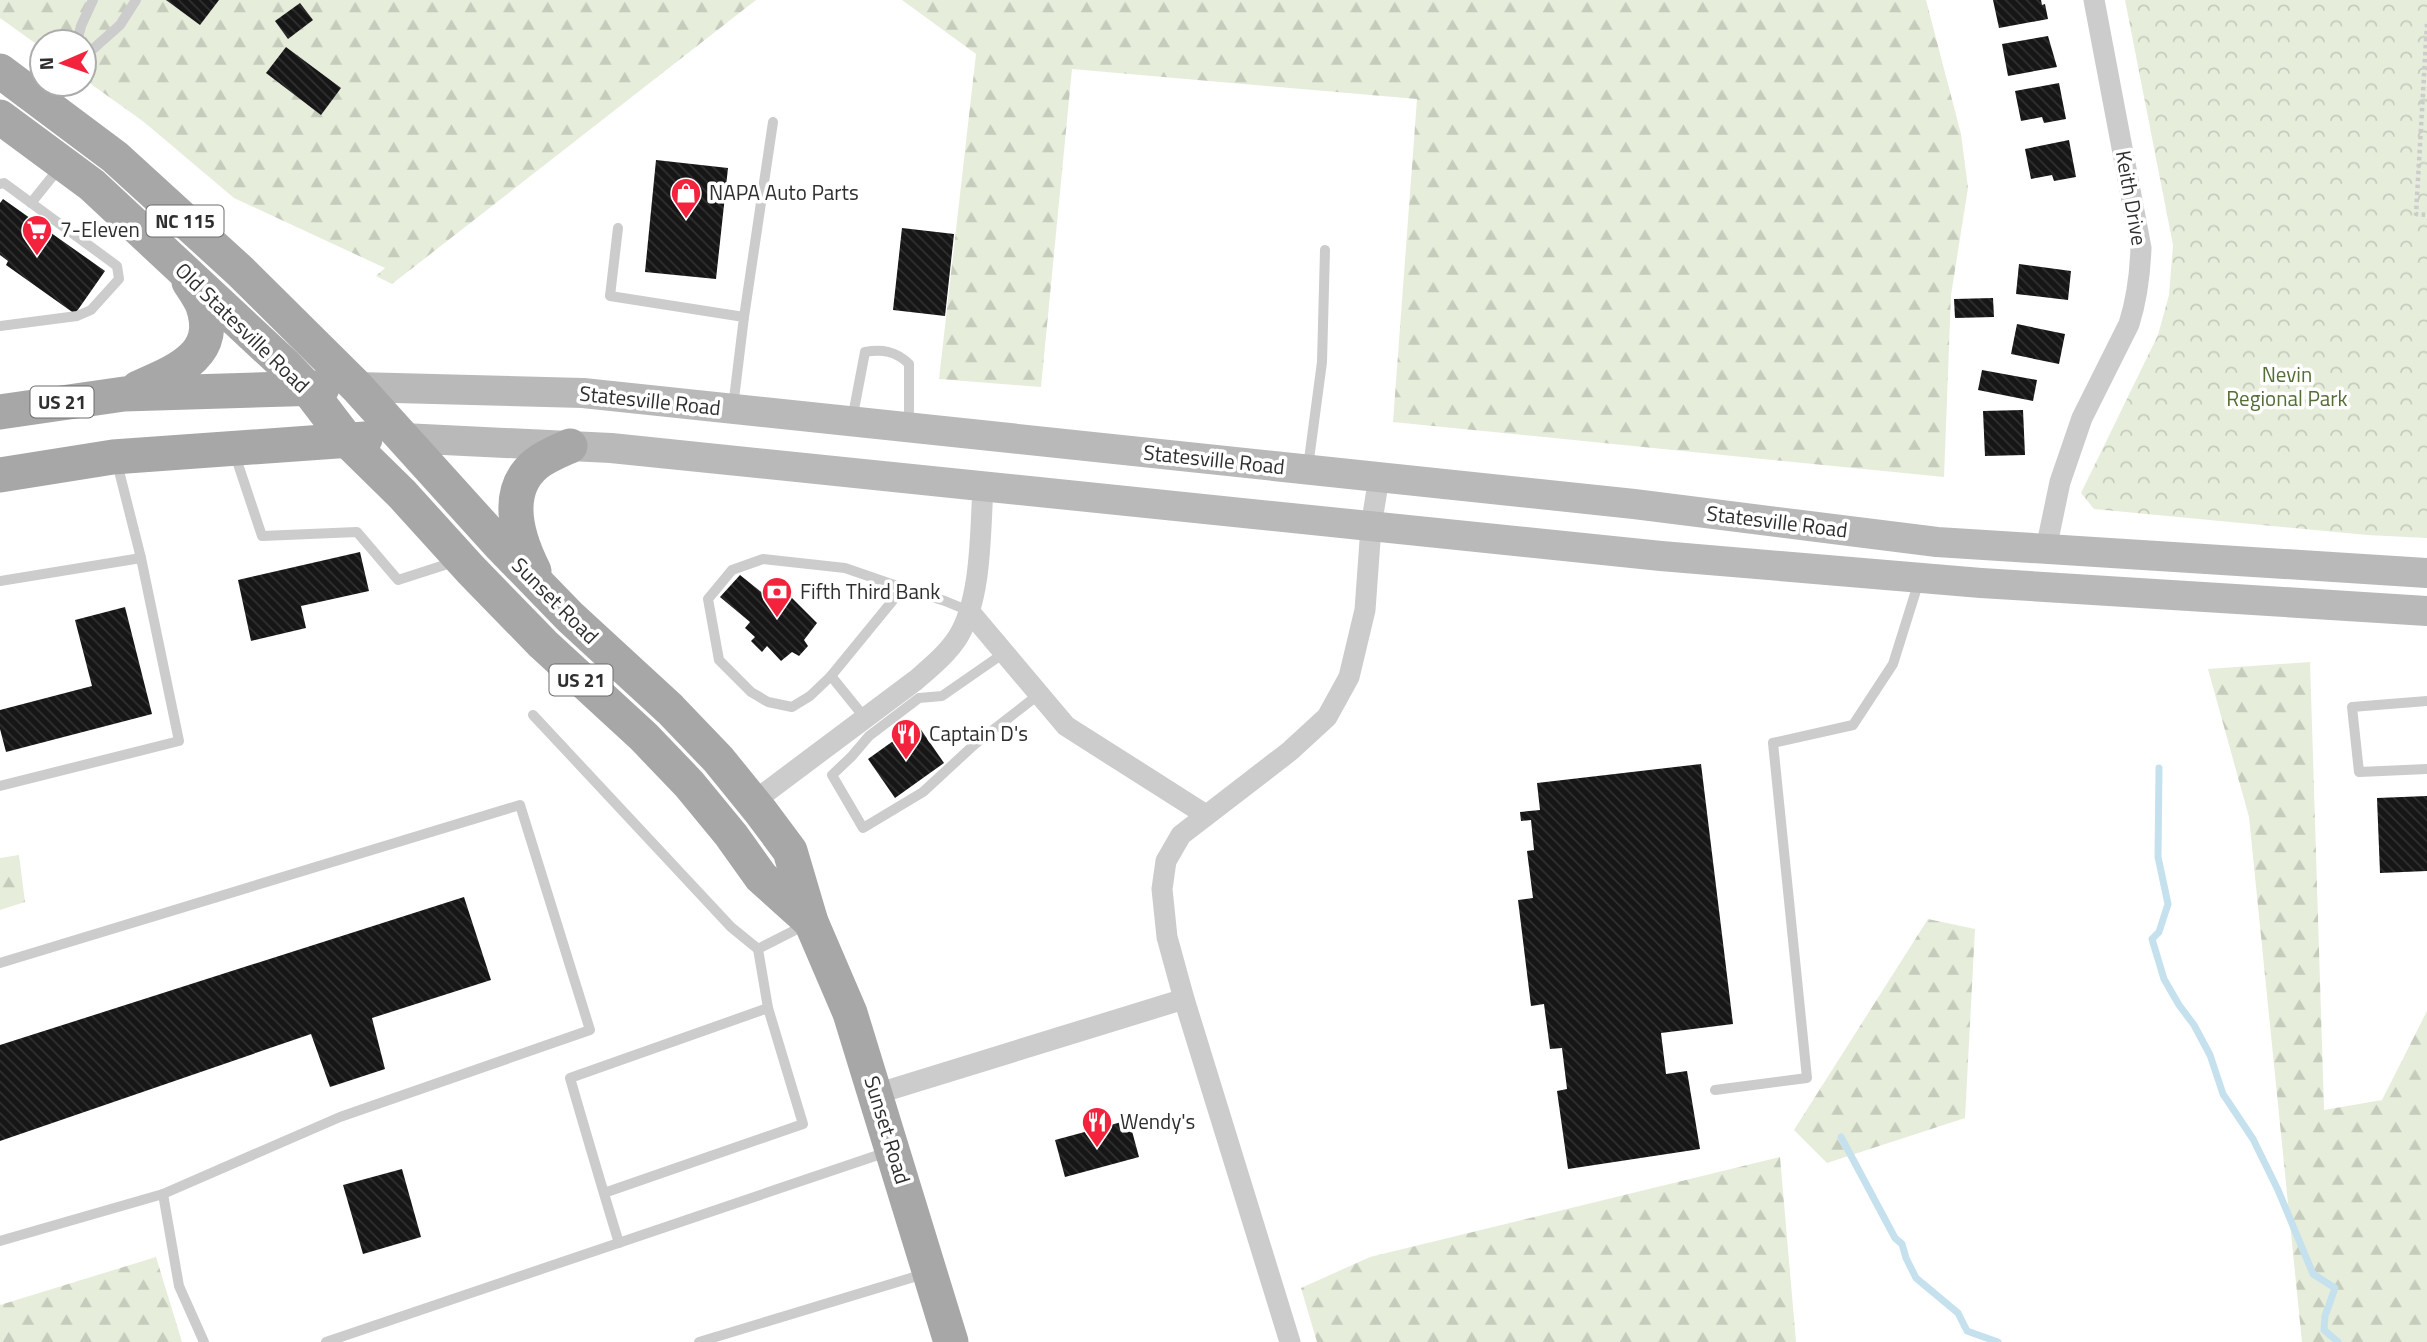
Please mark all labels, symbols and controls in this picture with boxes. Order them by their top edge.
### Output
north arrow [28,28,98,98]
text: N [31,57,60,71]
street label: Keith Drive [2108,148,2156,248]
shop icon: NAPA Auto Parts [669,176,703,220]
place label: NAPA Auto Parts [709,176,859,208]
road number: NC 115 [146,206,224,236]
supermarket icon: 7-Eleven [20,213,54,257]
place label: 7-Eleven [60,213,140,245]
street label: Old Statesville Road [168,255,317,400]
park label: Nevin Regional Park [2226,358,2348,414]
street label: Statesville Road [578,377,722,423]
road number: US 21 [31,386,94,418]
street label: Statesville Road [1142,436,1286,482]
street label: Statesville Road [1705,496,1849,546]
street label: Sunset Road [505,550,606,651]
bank icon: Fifth Third Bank [760,575,794,619]
place label: Fifth Third Bank [800,575,940,607]
road number: US 21 [550,664,612,695]
restaurant icon: Captain D's [889,717,923,761]
place label: Captain D's [929,717,1028,749]
street label: Sunset Road [856,1072,920,1188]
restaurant icon: Wendy's [1080,1105,1114,1149]
place label: Wendy's [1120,1105,1195,1137]

